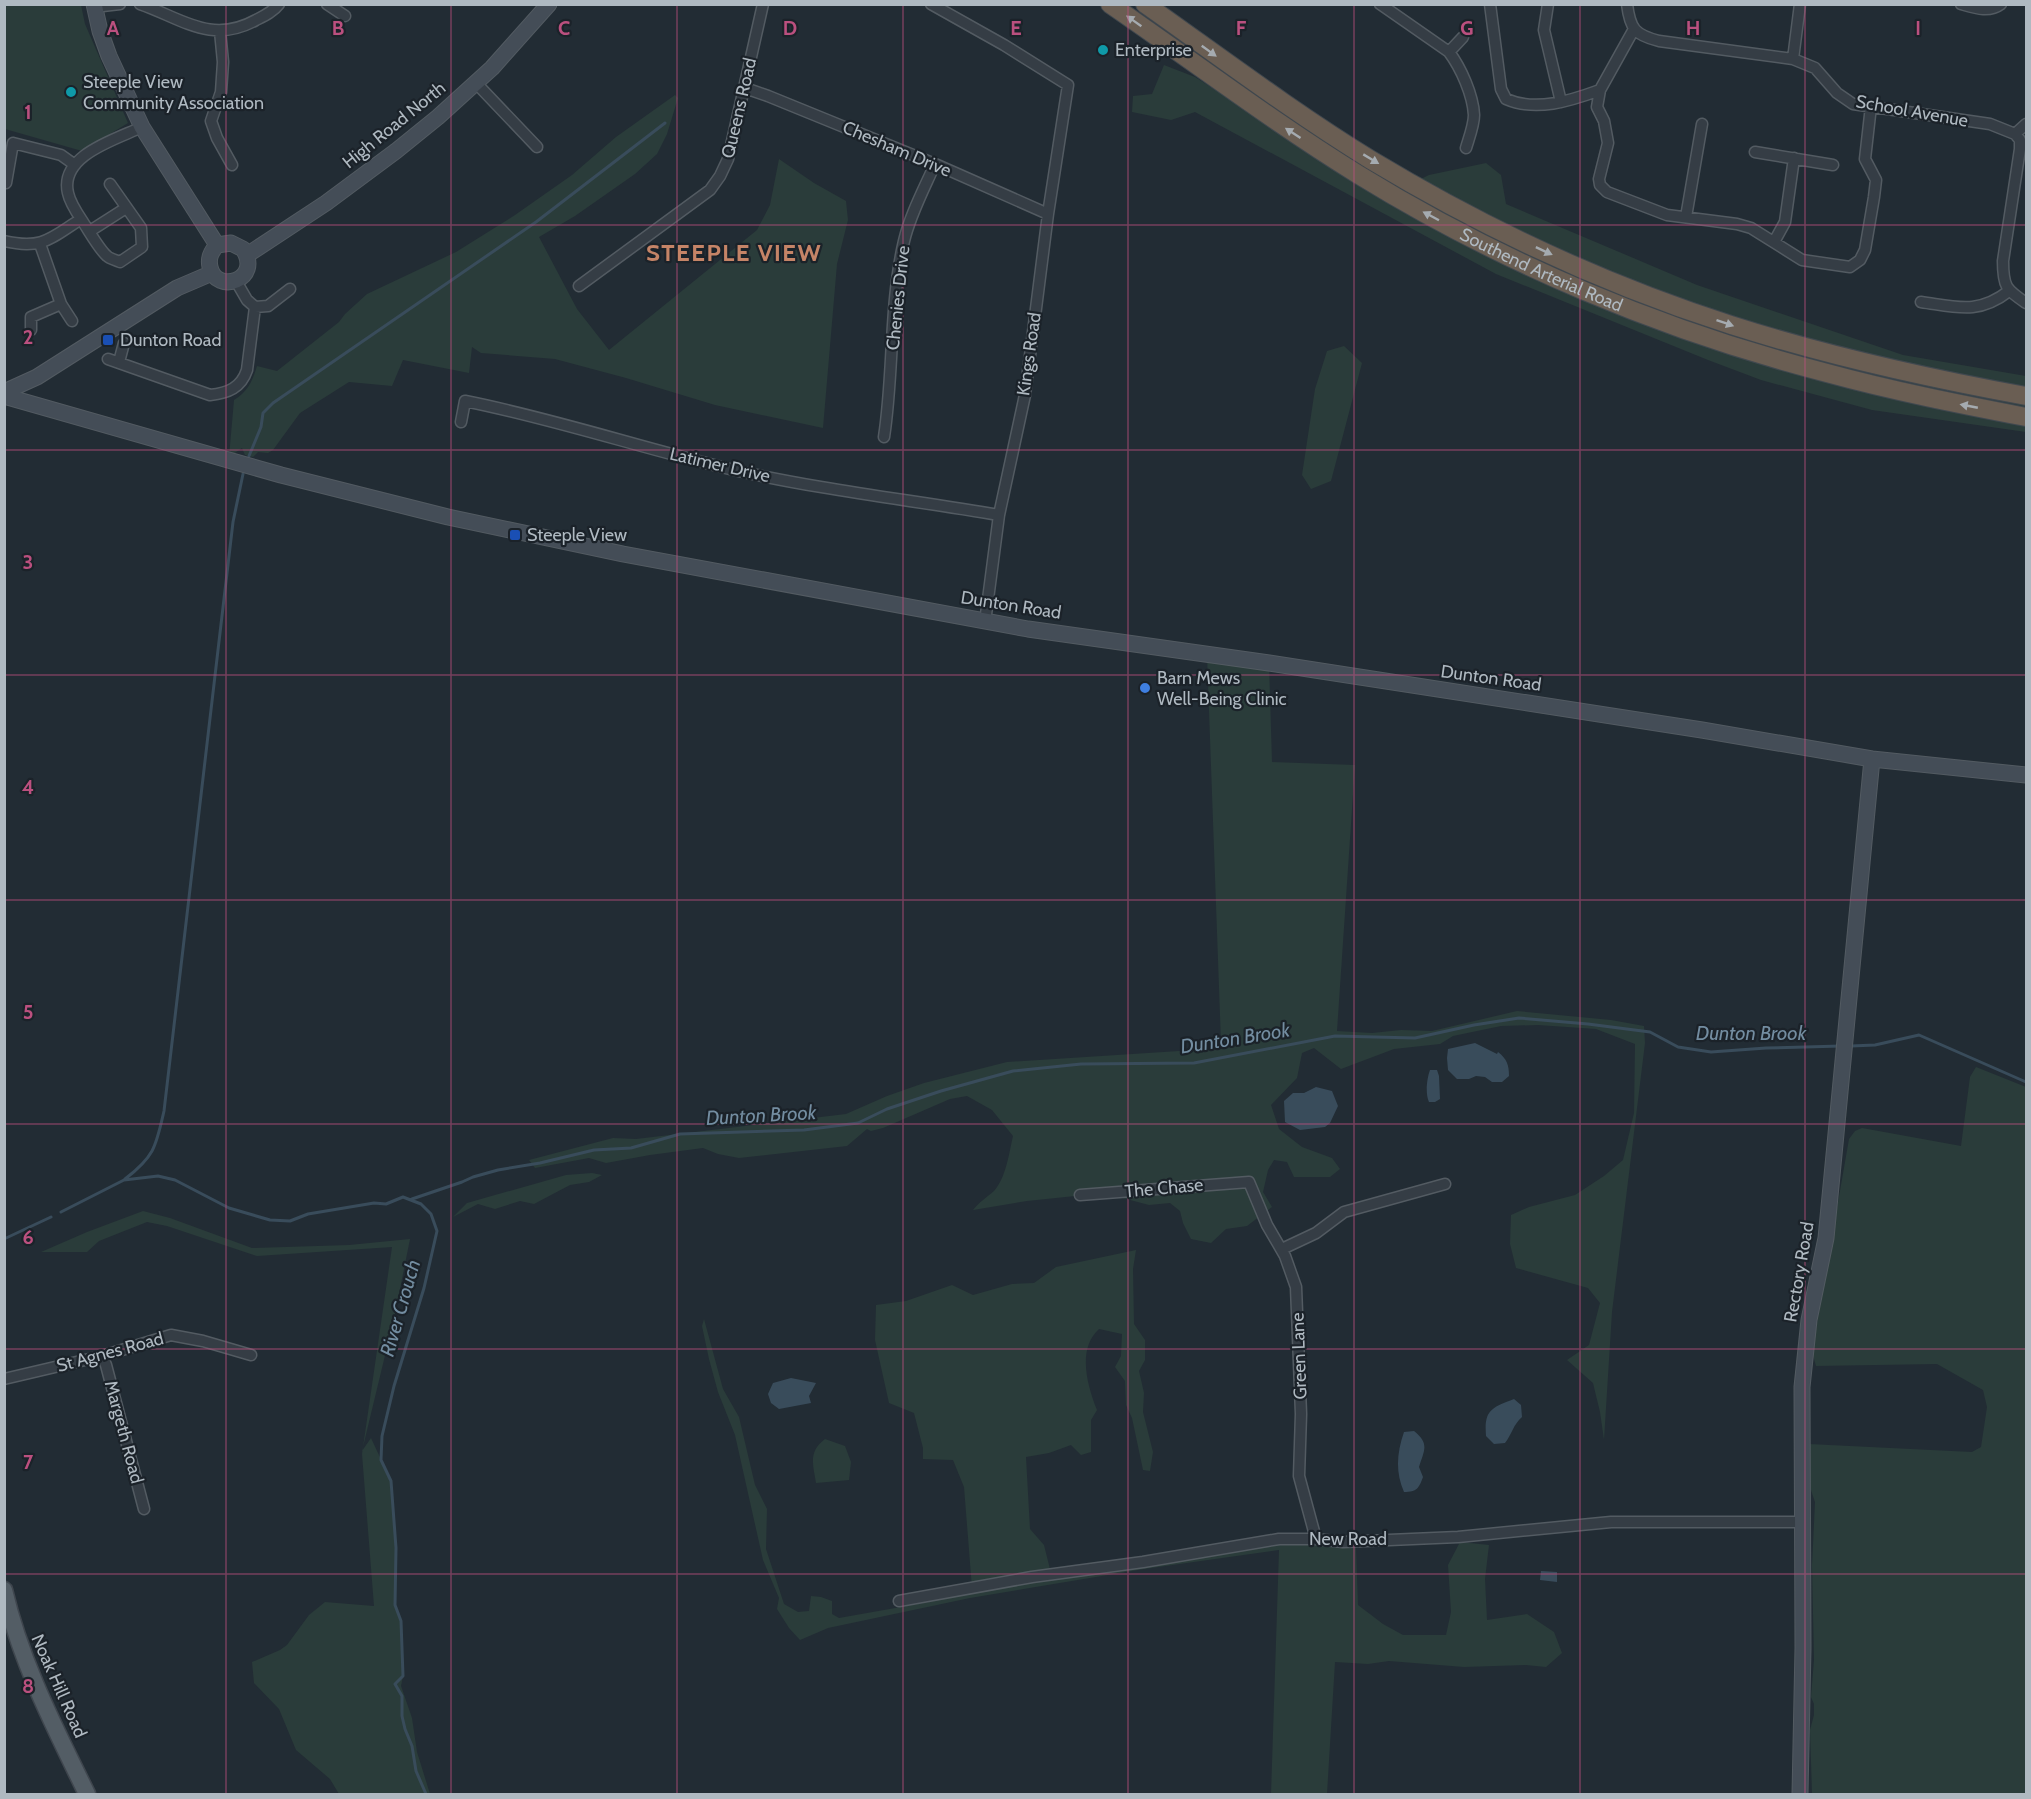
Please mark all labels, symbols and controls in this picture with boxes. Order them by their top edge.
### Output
one-way arrow [1125,15,1142,26]
text: A [107,16,120,40]
text: B [332,16,344,40]
text: C [558,16,570,40]
text: D [783,16,797,40]
text: E [1010,16,1022,40]
text: F [1236,16,1247,40]
text: G [1460,16,1474,40]
text: H [1686,16,1700,40]
text: I [1915,16,1921,40]
place label: Enterprise [1115,39,1192,61]
marker: Enterprise [1096,43,1110,57]
one-way arrow [1201,45,1217,57]
street label: Queens Road [717,56,761,160]
place label: Steeple View Community Association [83,71,264,114]
street label: High Road North [338,77,450,173]
marker: Steeple View Community Association [64,85,78,99]
street label: School Avenue [1854,90,1970,132]
text: 1 [24,100,32,124]
street label: Chesham Drive [839,116,955,182]
one-way arrow [1285,127,1301,138]
one-way arrow [1363,154,1379,165]
one-way arrow [1422,211,1439,221]
street label: Southend Arterial Road [1456,223,1626,317]
district label: STEEPLE VIEW [646,238,822,267]
street label: Chenies Drive [882,245,914,351]
one-way arrow [1535,246,1552,255]
street label: Kings Road [1012,311,1046,397]
one-way arrow [1716,318,1734,328]
text: 2 [23,325,33,349]
place label: Dunton Road [120,329,221,351]
marker: Dunton Road [101,333,115,347]
one-way arrow [1959,401,1978,410]
street label: Latimer Drive [668,443,772,487]
place label: Steeple View [527,524,627,546]
marker: Steeple View [508,528,522,542]
text: 3 [23,550,33,574]
street label: Dunton Road [959,586,1063,624]
street label: Dunton Road [1439,660,1543,696]
place label: Barn Mews Well-Being Clinic [1157,667,1287,710]
marker: Barn Mews Well-Being Clinic [1138,681,1152,695]
text: 4 [22,775,34,799]
text: 5 [23,1000,33,1024]
water label: Dunton Brook [1179,1017,1293,1058]
water label: Dunton Brook [1696,1021,1808,1045]
water label: Dunton Brook [705,1100,818,1130]
street label: The Chase [1124,1174,1204,1202]
street label: Rectory Road [1779,1220,1819,1324]
text: 6 [22,1225,34,1249]
water label: River Crouch [375,1257,425,1359]
street label: Green Lane [1286,1312,1312,1400]
street label: St Agnes Road [54,1327,166,1377]
street label: Margeth Road [100,1378,148,1486]
text: 7 [23,1450,34,1474]
street label: New Road [1309,1528,1387,1550]
street label: Noak Hill Road [26,1631,92,1741]
text: 8 [22,1674,34,1698]

